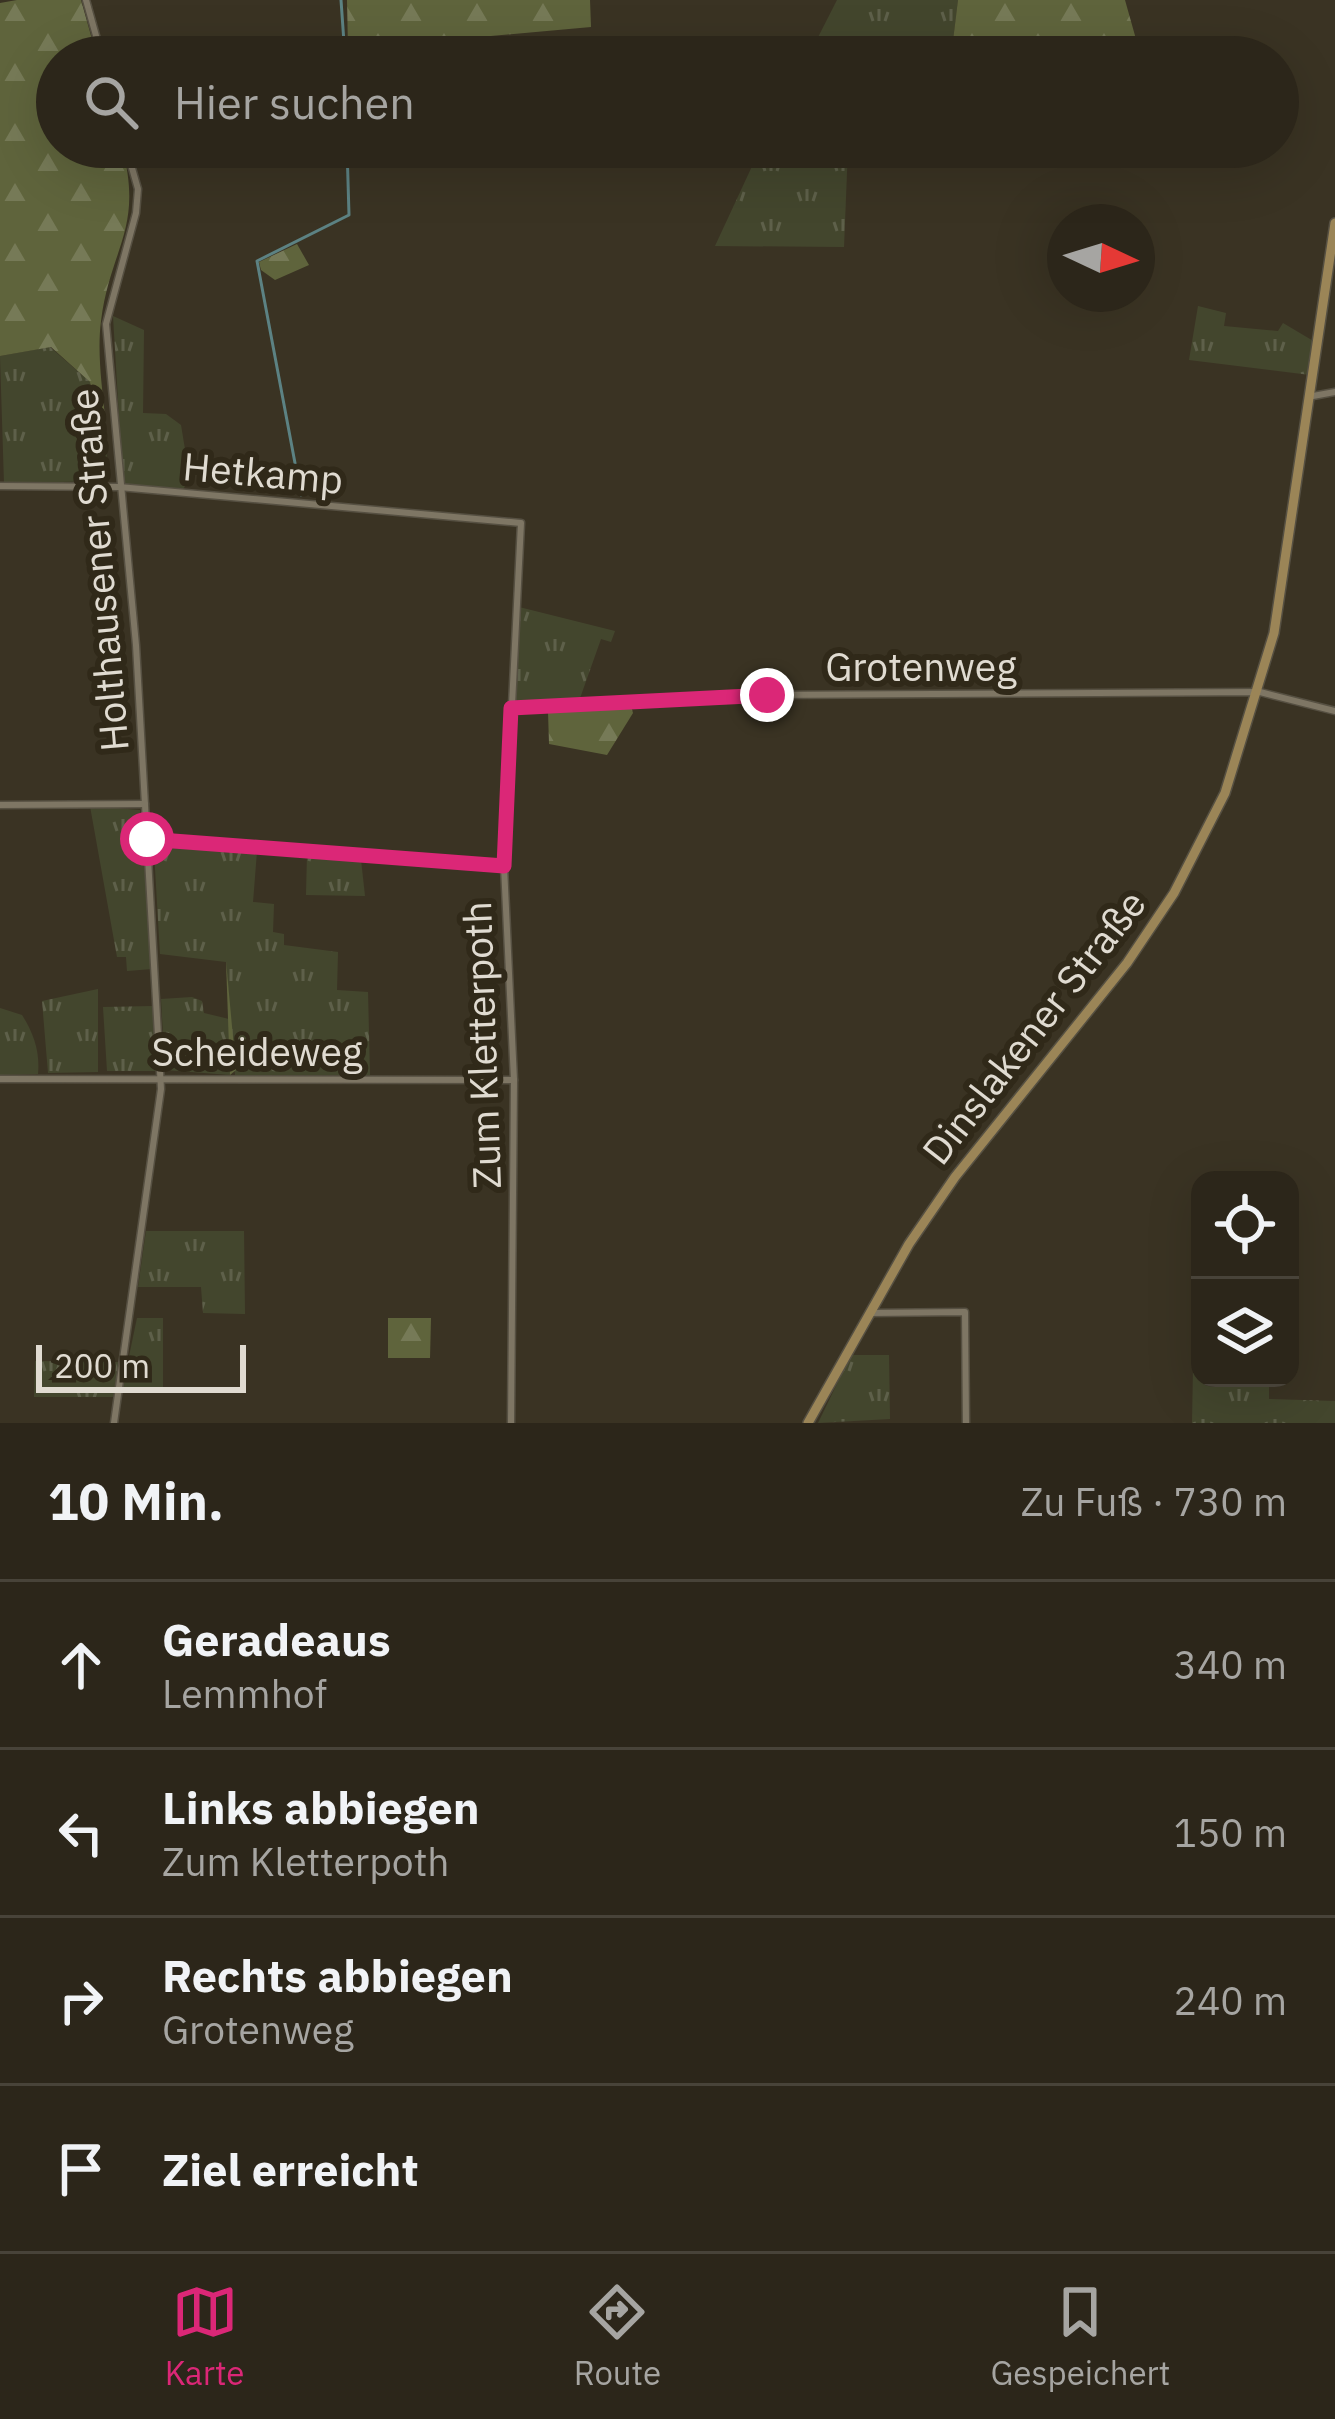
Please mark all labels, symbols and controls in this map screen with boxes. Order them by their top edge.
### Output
search box [36,36,1299,168]
icon: search [78,69,144,135]
text: Hier suchen [174,73,415,131]
north arrow [1047,204,1155,312]
street label: Holthausener Straße [57,387,140,753]
street label: Hetkamp [181,440,345,505]
street label: Grotenweg [825,641,1017,692]
route end [740,668,794,722]
route start [120,812,174,866]
street label: Dinslakener Straße [911,879,1157,1174]
street label: Zum Kletterpoth [451,900,512,1190]
street label: Scheideweg [151,1026,363,1077]
map controls [1191,1171,1299,1387]
button: locate [1191,1171,1299,1279]
button: layers [1191,1279,1299,1387]
scale bar [36,1339,246,1392]
text: 200 m [54,1344,150,1387]
text: 10 Min. [48,1468,224,1534]
text: Zu Fuß · 730 m [1021,1476,1287,1527]
text: Geradeaus [162,1610,391,1668]
icon: ahead [48,1632,114,1698]
text: 340 m [1174,1639,1287,1690]
text: Lemmhof [162,1668,327,1719]
text: Links abbiegen [162,1778,480,1836]
icon: left [48,1800,114,1866]
text: 150 m [1174,1807,1287,1858]
text: Zum Kletterpoth [162,1836,449,1887]
text: Rechts abbiegen [162,1946,513,2004]
icon: right [48,1968,114,2034]
text: 240 m [1174,1975,1287,2026]
text: Grotenweg [162,2004,354,2055]
icon: arrive [48,2136,114,2202]
text: Ziel erreicht [162,2140,419,2198]
tab: Karte [165,2279,245,2394]
tab: Route [574,2279,661,2394]
tab: Gespeichert [990,2279,1170,2394]

